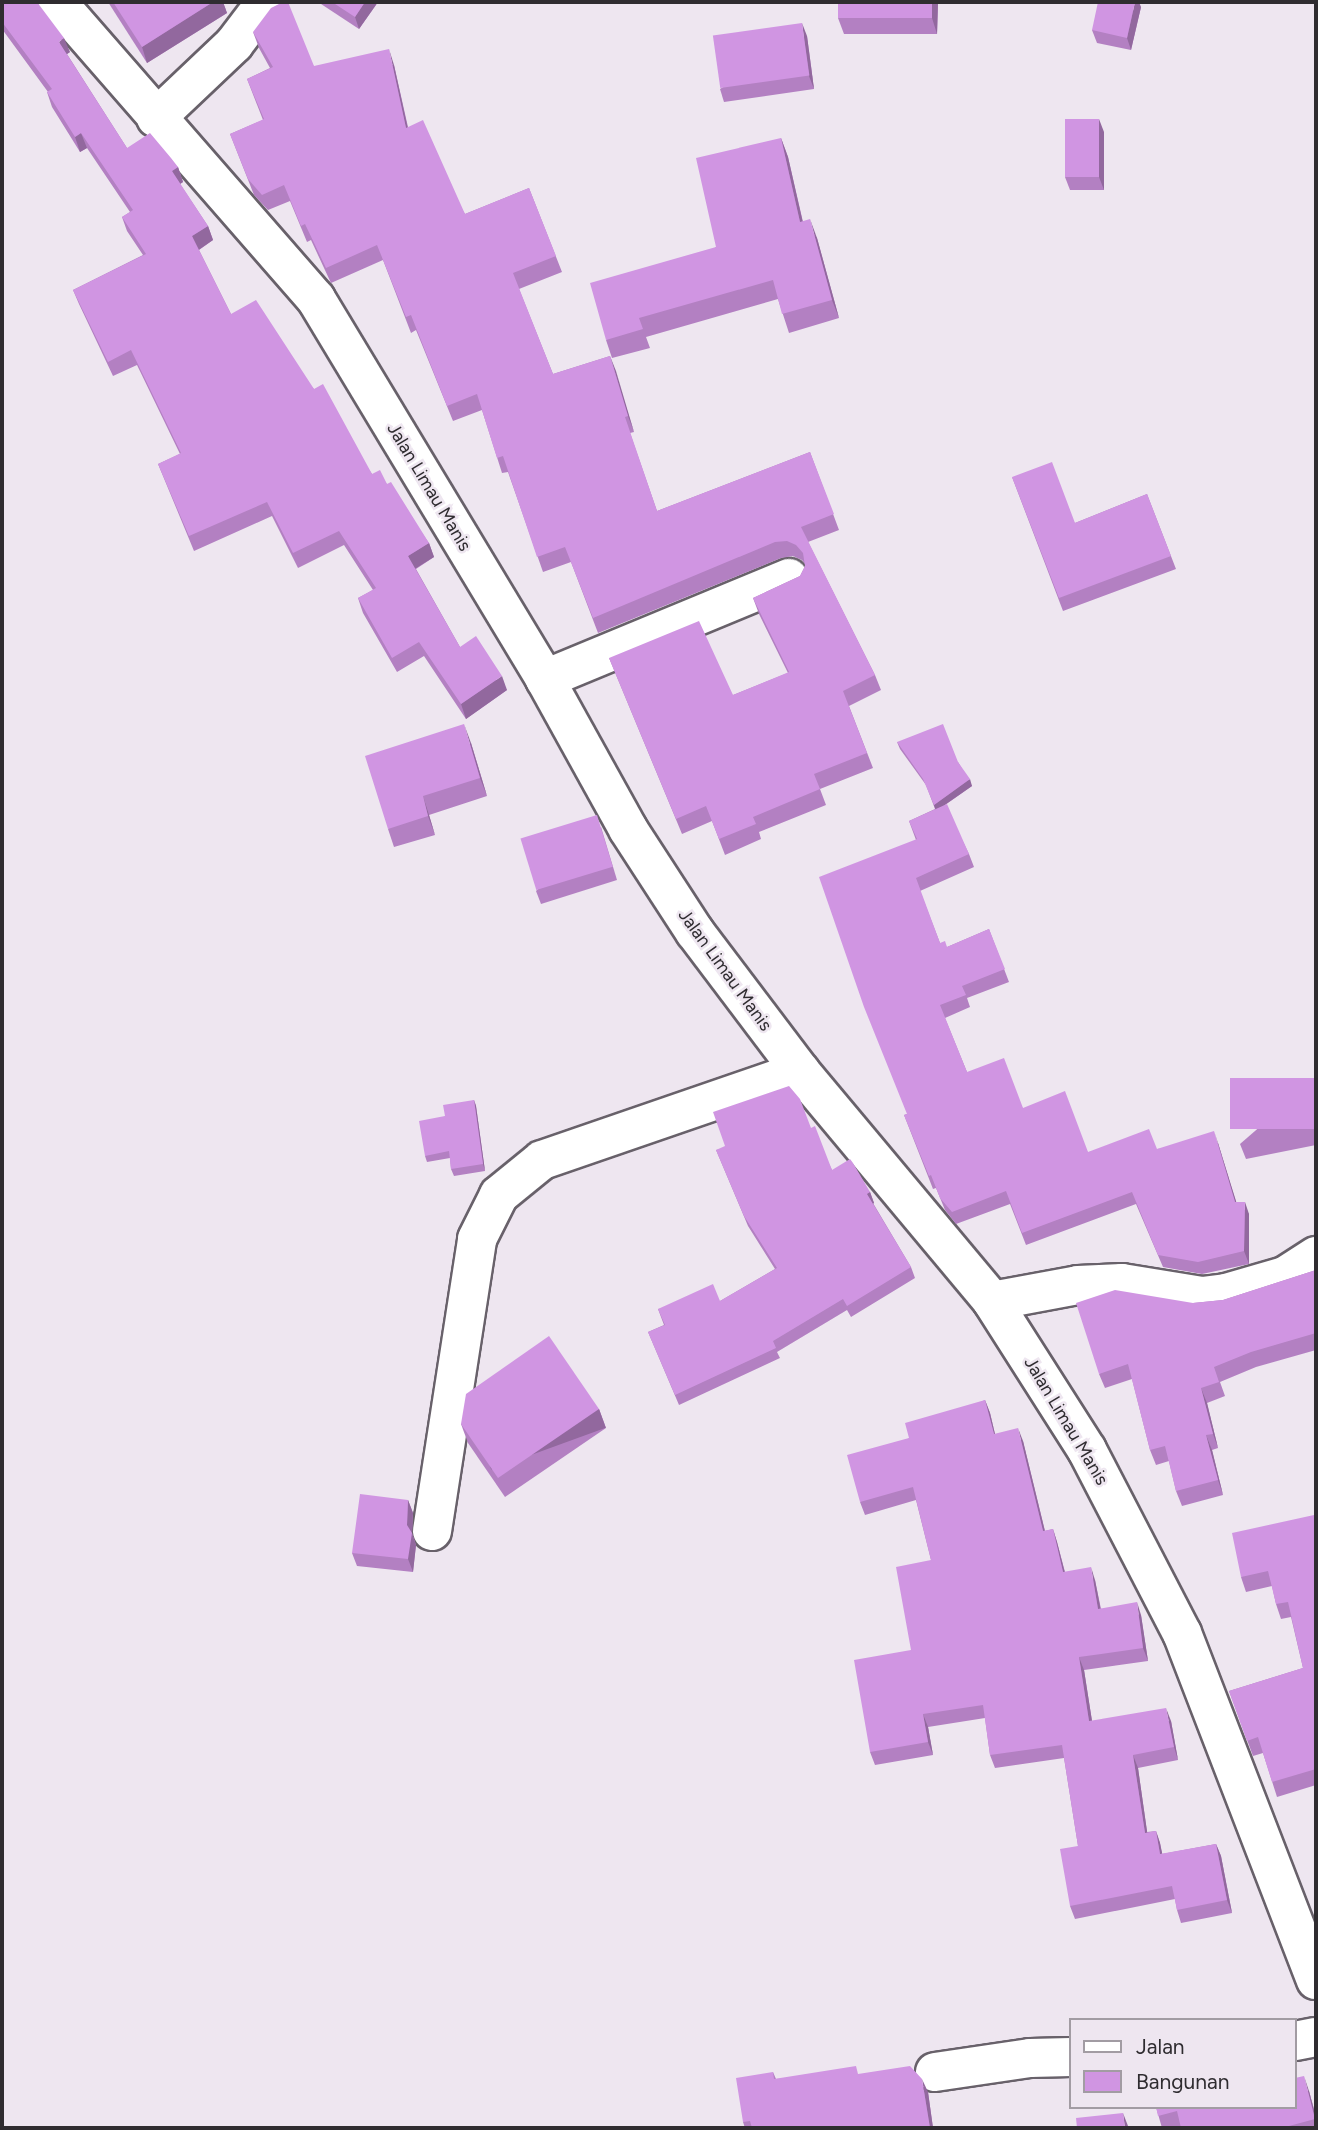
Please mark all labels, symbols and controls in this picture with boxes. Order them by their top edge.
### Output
street label: Jalan Limau Manis [382,419,476,555]
street label: Jalan Limau Manis [673,905,777,1035]
street label: Jalan Limau Manis [1019,1353,1113,1489]
legend [1070,2018,1297,2109]
text: Jalan [1136,2034,1185,2059]
text: Bangunan [1136,2069,1229,2094]

